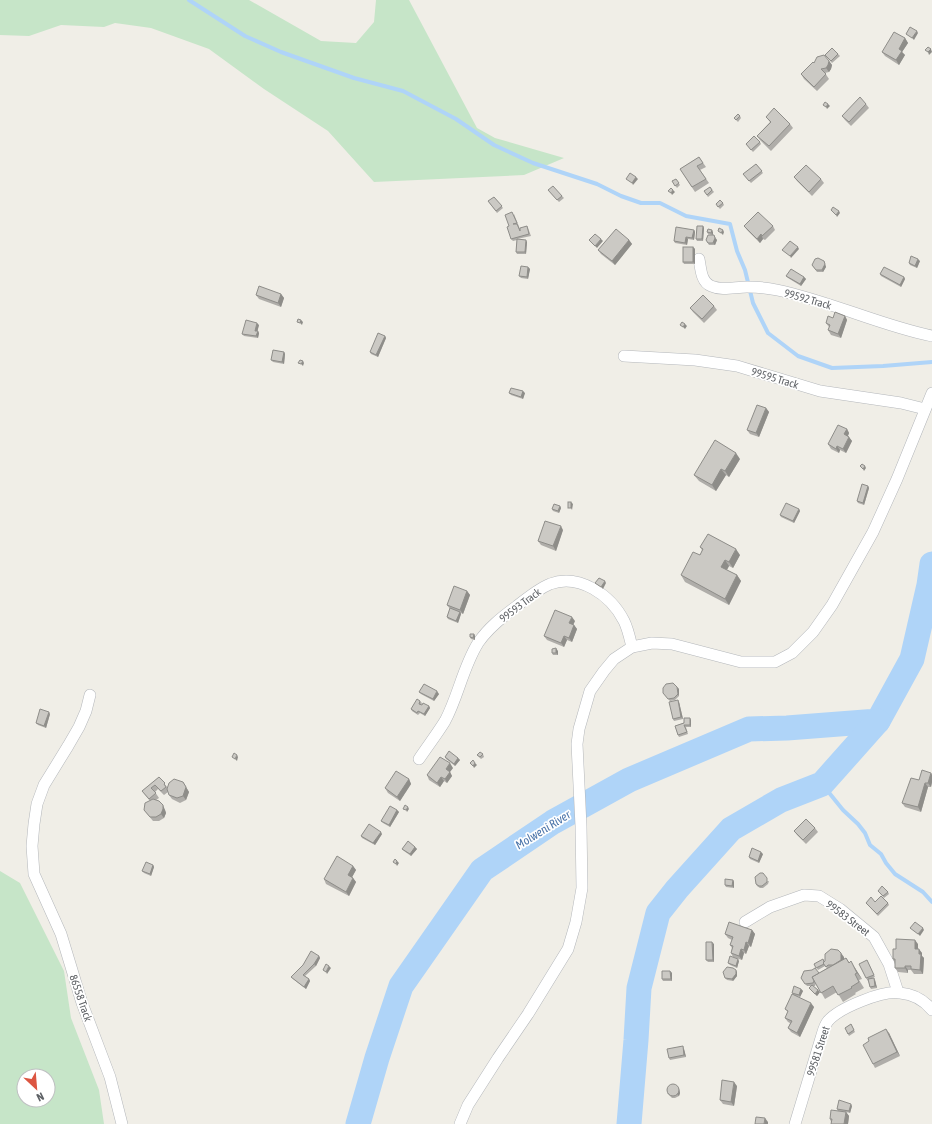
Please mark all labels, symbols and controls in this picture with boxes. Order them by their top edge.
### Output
street label: 99592 Track [783,287,833,312]
street label: 99595 Track [750,365,800,391]
street label: 99593 Track [497,585,543,624]
water label: Molweni River [513,807,573,852]
street label: 99583 Street [824,898,872,938]
street label: 86558 Track [67,973,95,1023]
street label: 99581 Street [804,1025,832,1077]
north arrow [16,1068,56,1108]
text: N [35,1090,46,1104]

